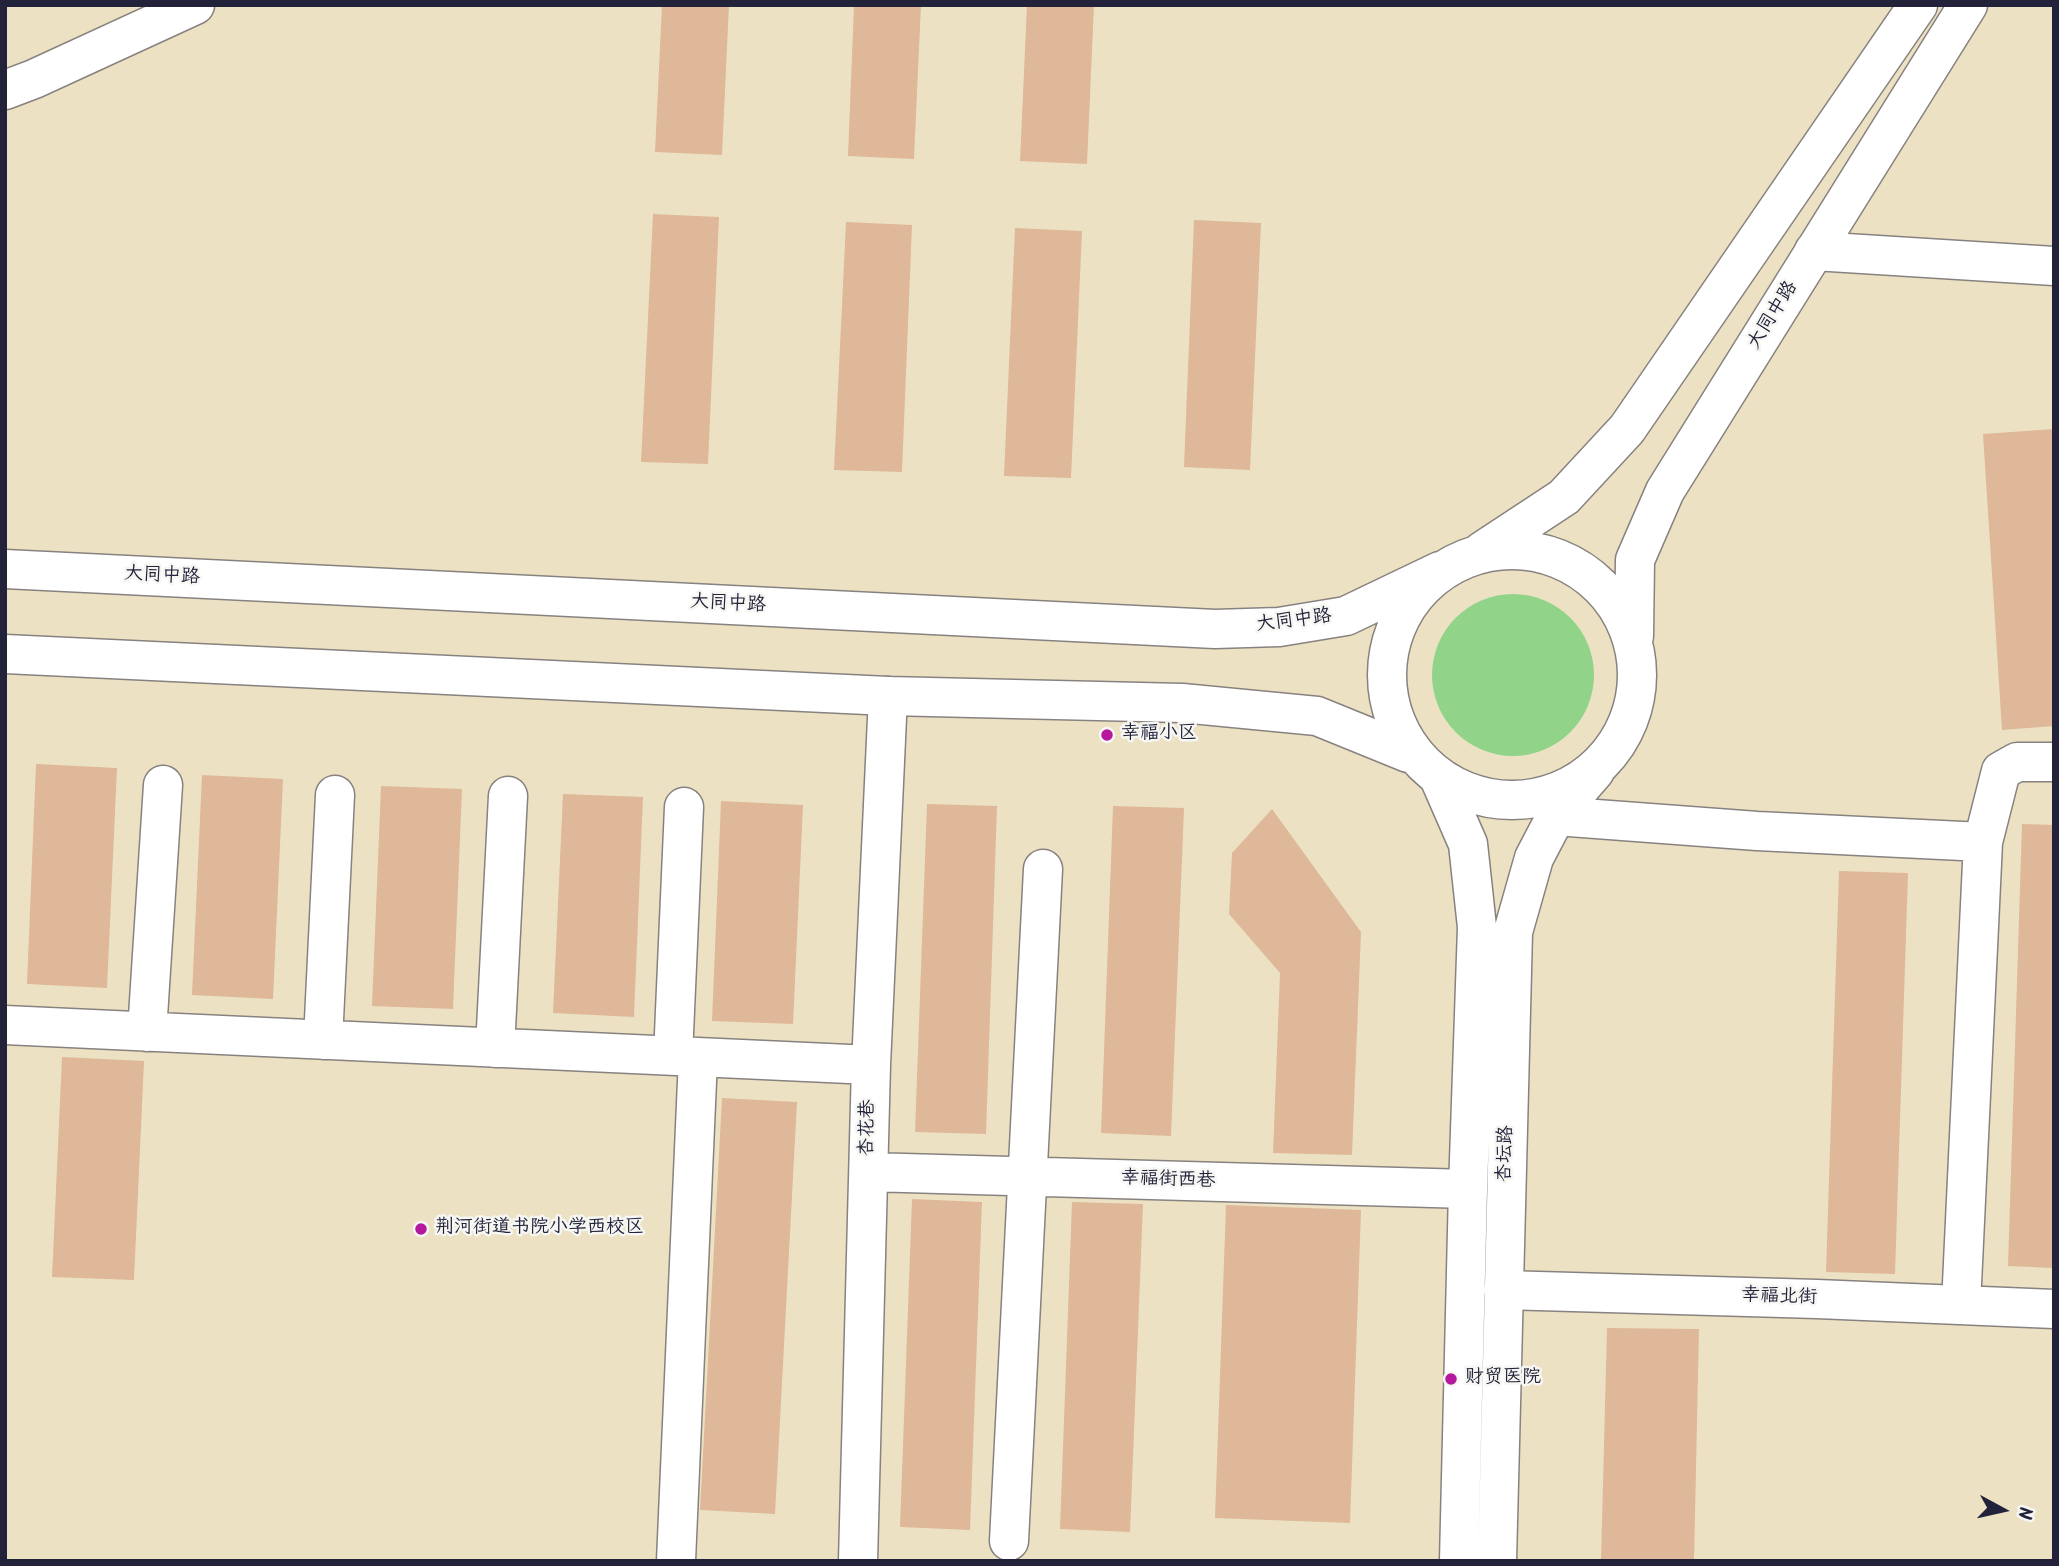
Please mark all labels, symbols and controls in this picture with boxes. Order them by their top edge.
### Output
street label: 大同中路 [1744,278,1804,354]
street label: 大同中路 [123,564,201,590]
street label: 大同中路 [689,592,767,618]
street label: 大同中路 [1255,606,1333,638]
place label: 幸福小区 [1121,724,1197,746]
marker: 幸福小区 [1099,727,1115,743]
street label: 杏花巷 [857,1099,881,1157]
street label: 杏坛路 [1495,1125,1519,1183]
street label: 幸福街西巷 [1120,1168,1216,1194]
place label: 荆河街道书院小学西校区 [435,1218,644,1240]
marker: 荆河街道书院小学西校区 [413,1221,429,1237]
street label: 幸福北街 [1741,1285,1817,1311]
place label: 财贸医院 [1465,1368,1541,1390]
marker: 财贸医院 [1443,1371,1459,1387]
north arrow [1968,1475,2038,1545]
text: N [2008,1505,2039,1521]

